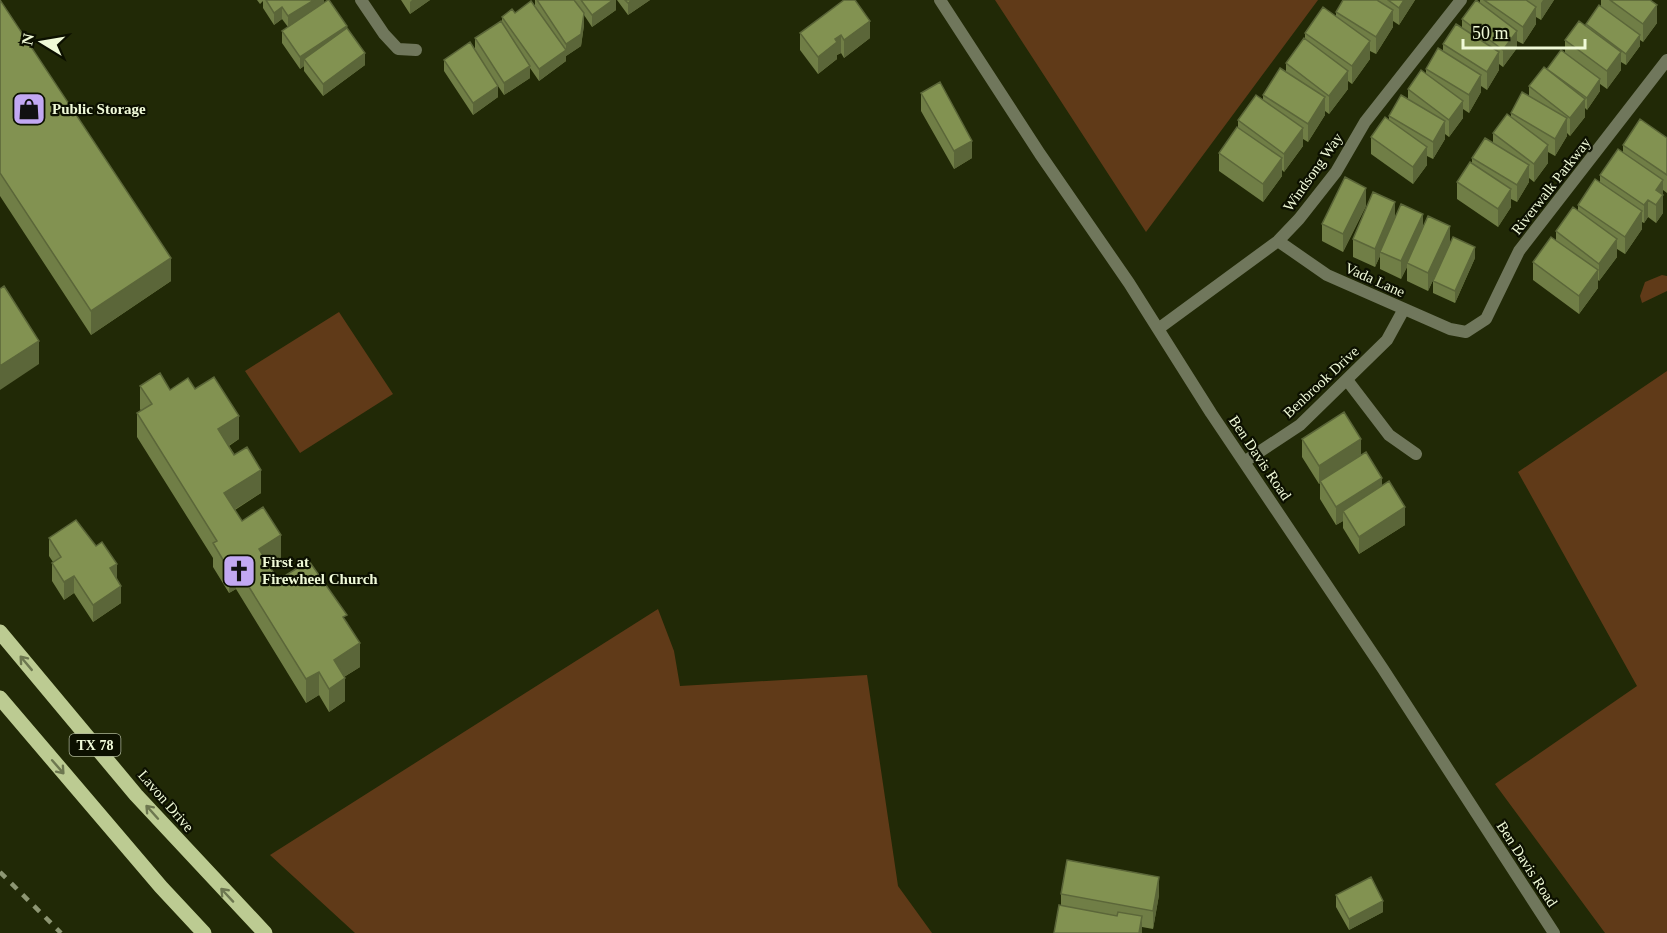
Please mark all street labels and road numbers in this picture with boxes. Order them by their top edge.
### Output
street label: Windsong Way [1280,129,1346,214]
street label: Riverwalk Parkway [1508,134,1594,238]
street label: Vada Lane [1343,260,1408,300]
street label: Benbrook Drive [1280,343,1362,421]
street label: Ben Davis Road [1226,413,1294,504]
road number: TX 78 [70,734,121,756]
street label: Lavon Drive [135,767,197,835]
street label: Ben Davis Road [1494,818,1561,910]

